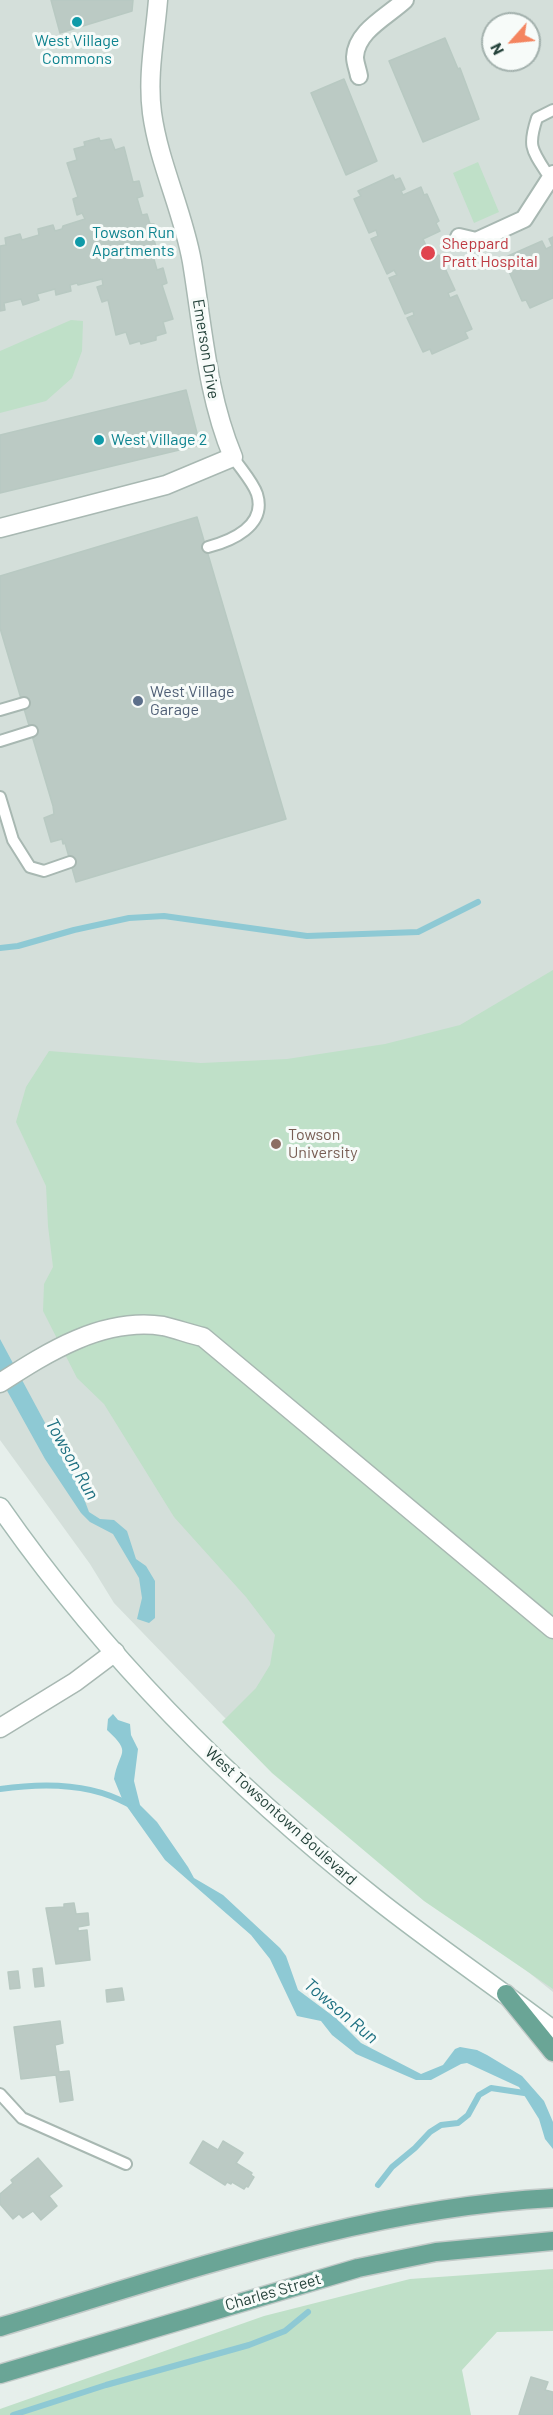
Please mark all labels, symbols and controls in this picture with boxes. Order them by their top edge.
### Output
north arrow [481,12,541,72]
marker: West Village Commons [70,15,84,29]
place label: West Village Commons [35,31,119,69]
text: N [485,40,507,59]
place label: Towson Run Apartments [92,223,175,261]
place label: Sheppard Pratt Hospital [442,234,538,272]
marker: Towson Run Apartments [73,235,87,249]
marker: Sheppard Pratt Hospital [419,244,437,262]
street label: Emerson Drive [189,298,223,400]
place label: West Village 2 [111,430,207,450]
marker: West Village 2 [92,433,106,447]
place label: West Village Garage [150,682,234,720]
marker: West Village Garage [131,694,145,708]
place label: Towson University [288,1125,358,1163]
marker: Towson University [269,1137,283,1151]
water label: Towson Run [41,1414,103,1504]
street label: West Towsontown Boulevard [201,1743,361,1889]
water label: Towson Run [300,1974,382,2048]
street label: Charles Street [223,2269,323,2315]

